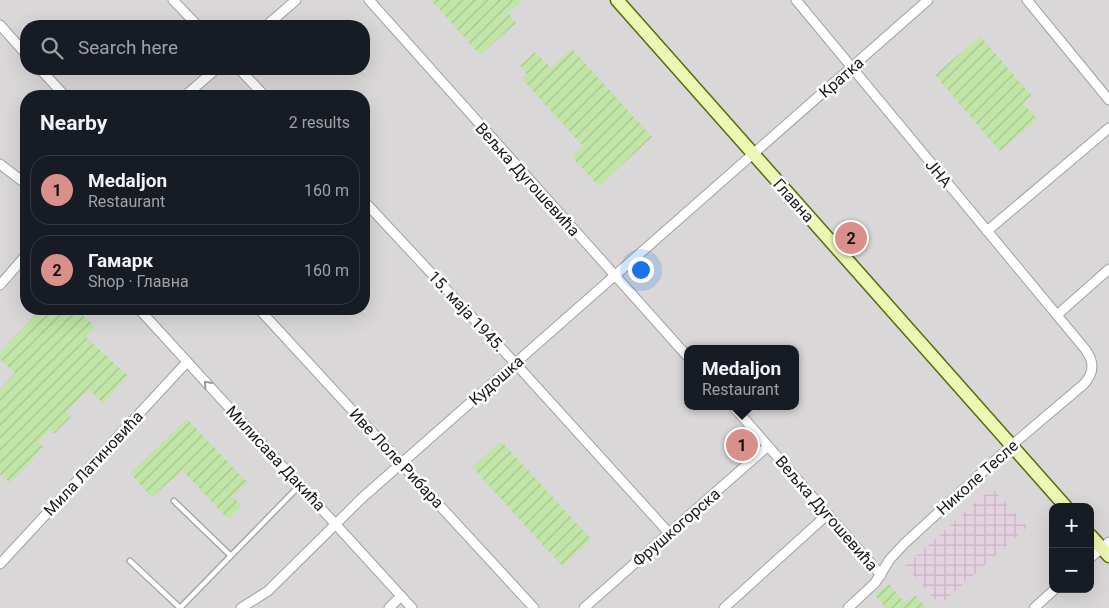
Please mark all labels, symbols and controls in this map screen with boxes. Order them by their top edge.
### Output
search box [20,20,370,75]
icon: search [38,34,66,62]
text: Search here [78,36,178,59]
street label: Кратка [815,53,867,102]
text: Nearby [40,111,107,135]
text: 2 results [289,113,350,132]
street label: Вељка Дугошевића [472,119,584,240]
street label: ЈНА [921,155,956,192]
text: Medaljon [88,169,167,192]
street label: Главна [769,175,818,226]
text: 1 [52,181,62,200]
text: 160 m [304,181,349,200]
text: Restaurant [88,192,165,211]
pin: 2 [835,219,867,257]
text: Гамарк [88,249,153,272]
your location [628,257,654,283]
text: 2 [52,261,62,280]
text: 160 m [304,261,349,280]
street label: 15. маја 1945. [424,267,509,356]
text: Shop · Главна [88,272,189,291]
popup [684,345,799,410]
street label: Кудошка [465,351,528,409]
text: Medaljon [702,357,781,380]
one-way arrow [204,380,213,389]
text: Restaurant [702,380,779,399]
street label: Милисава Дакића [222,402,329,515]
street label: Иве Лоле Рибара [345,404,448,512]
street label: Мила Латиновића [40,407,147,520]
pin: 1 [726,426,758,464]
street label: Николе Тесле [933,436,1022,519]
street label: Вељка Дугошевића [771,452,882,575]
street label: Фрушкогорска [629,484,724,571]
map controls [1049,503,1094,593]
button: + [1049,503,1094,548]
button: − [1049,548,1094,593]

